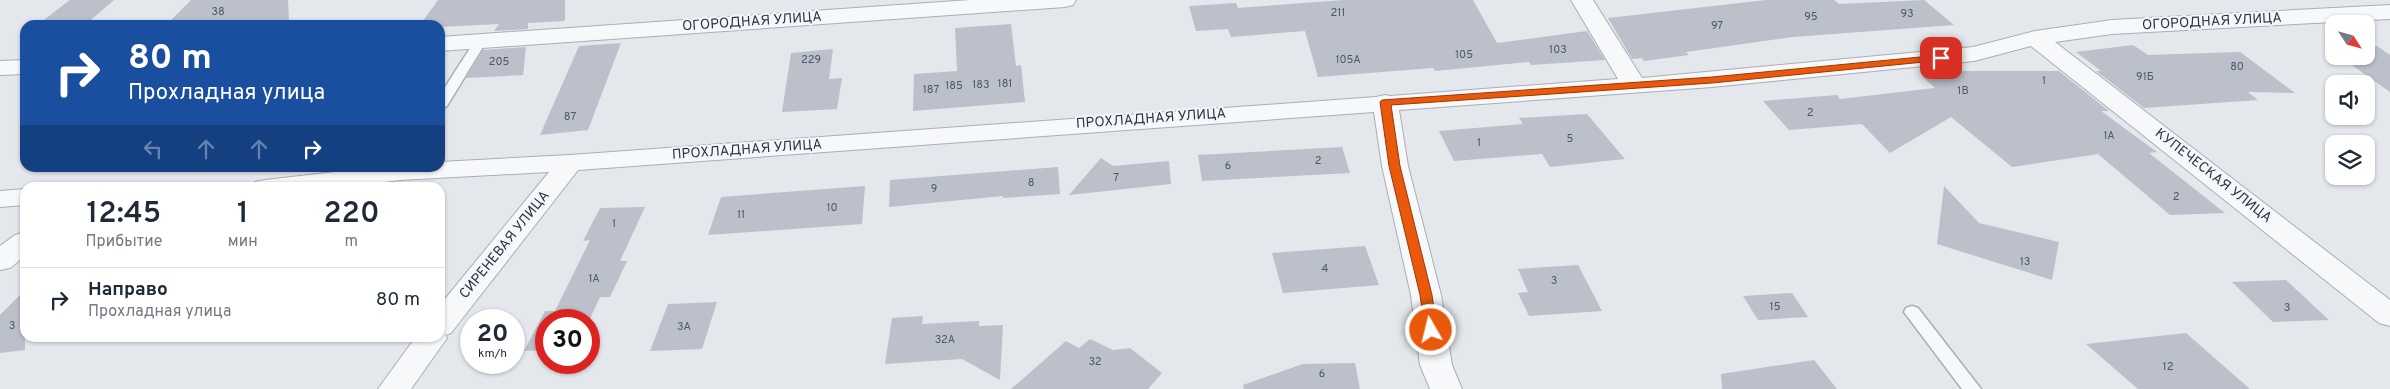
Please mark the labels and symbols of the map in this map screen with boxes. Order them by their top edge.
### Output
house number: 38 [211,5,225,19]
house number: 211 [1331,6,1345,20]
house number: 93 [1900,7,1914,21]
street label: ОГОРОДНАЯ УЛИЦА [682,9,822,35]
house number: 95 [1804,10,1818,24]
street label: ОГОРОДНАЯ УЛИЦА [2142,10,2282,34]
north arrow [2325,15,2375,65]
house number: 97 [1711,19,1723,33]
pin [1920,37,1962,79]
house number: 103 [1549,43,1567,57]
house number: 105 [1455,48,1473,62]
house number: 229 [801,53,821,67]
house number: 105А [1335,53,1361,67]
house number: 205 [489,55,509,69]
house number: 80 [2230,60,2244,74]
house number: 91Б [2136,70,2154,84]
house number: 1 [2042,74,2046,88]
house number: 181 [998,77,1012,91]
house number: 183 [972,78,990,92]
house number: 185 [945,79,963,93]
house number: 187 [923,83,939,97]
house number: 1В [1957,84,1969,98]
street label: ПРОХЛАДНАЯ УЛИЦА [1075,105,1227,133]
house number: 2 [1807,106,1813,120]
house number: 87 [564,110,576,124]
street label: КУПЕЧЕСКАЯ УЛИЦА [2151,125,2275,227]
house number: 1А [2103,129,2115,143]
house number: 5 [1567,132,1574,146]
street label: ПРОХЛАДНАЯ УЛИЦА [671,136,823,164]
house number: 1 [1477,136,1481,150]
house number: 2 [1315,154,1321,168]
house number: 6 [1225,159,1231,173]
house number: 7 [1113,171,1119,185]
house number: 8 [1028,176,1034,190]
house number: 9 [931,182,937,196]
street label: СИРЕНЕВАЯ УЛИЦА [456,188,554,302]
house number: 2 [2173,190,2179,204]
house number: 10 [826,201,838,215]
house number: 11 [737,208,745,222]
house number: 1 [612,217,616,231]
house number: 13 [2020,255,2030,269]
house number: 4 [1322,262,1329,276]
house number: 1А [588,272,600,286]
house number: 3 [1551,274,1557,288]
house number: 15 [1770,300,1781,314]
house number: 3 [2284,301,2290,315]
position arrow [1404,303,1456,355]
speed limit sign: 30 [535,309,600,374]
house number: 3 [9,319,15,333]
house number: 3А [677,320,691,334]
house number: 32А [935,333,955,347]
house number: 32 [1088,355,1102,369]
house number: 12 [2163,360,2173,374]
house number: 6 [1319,367,1325,381]

